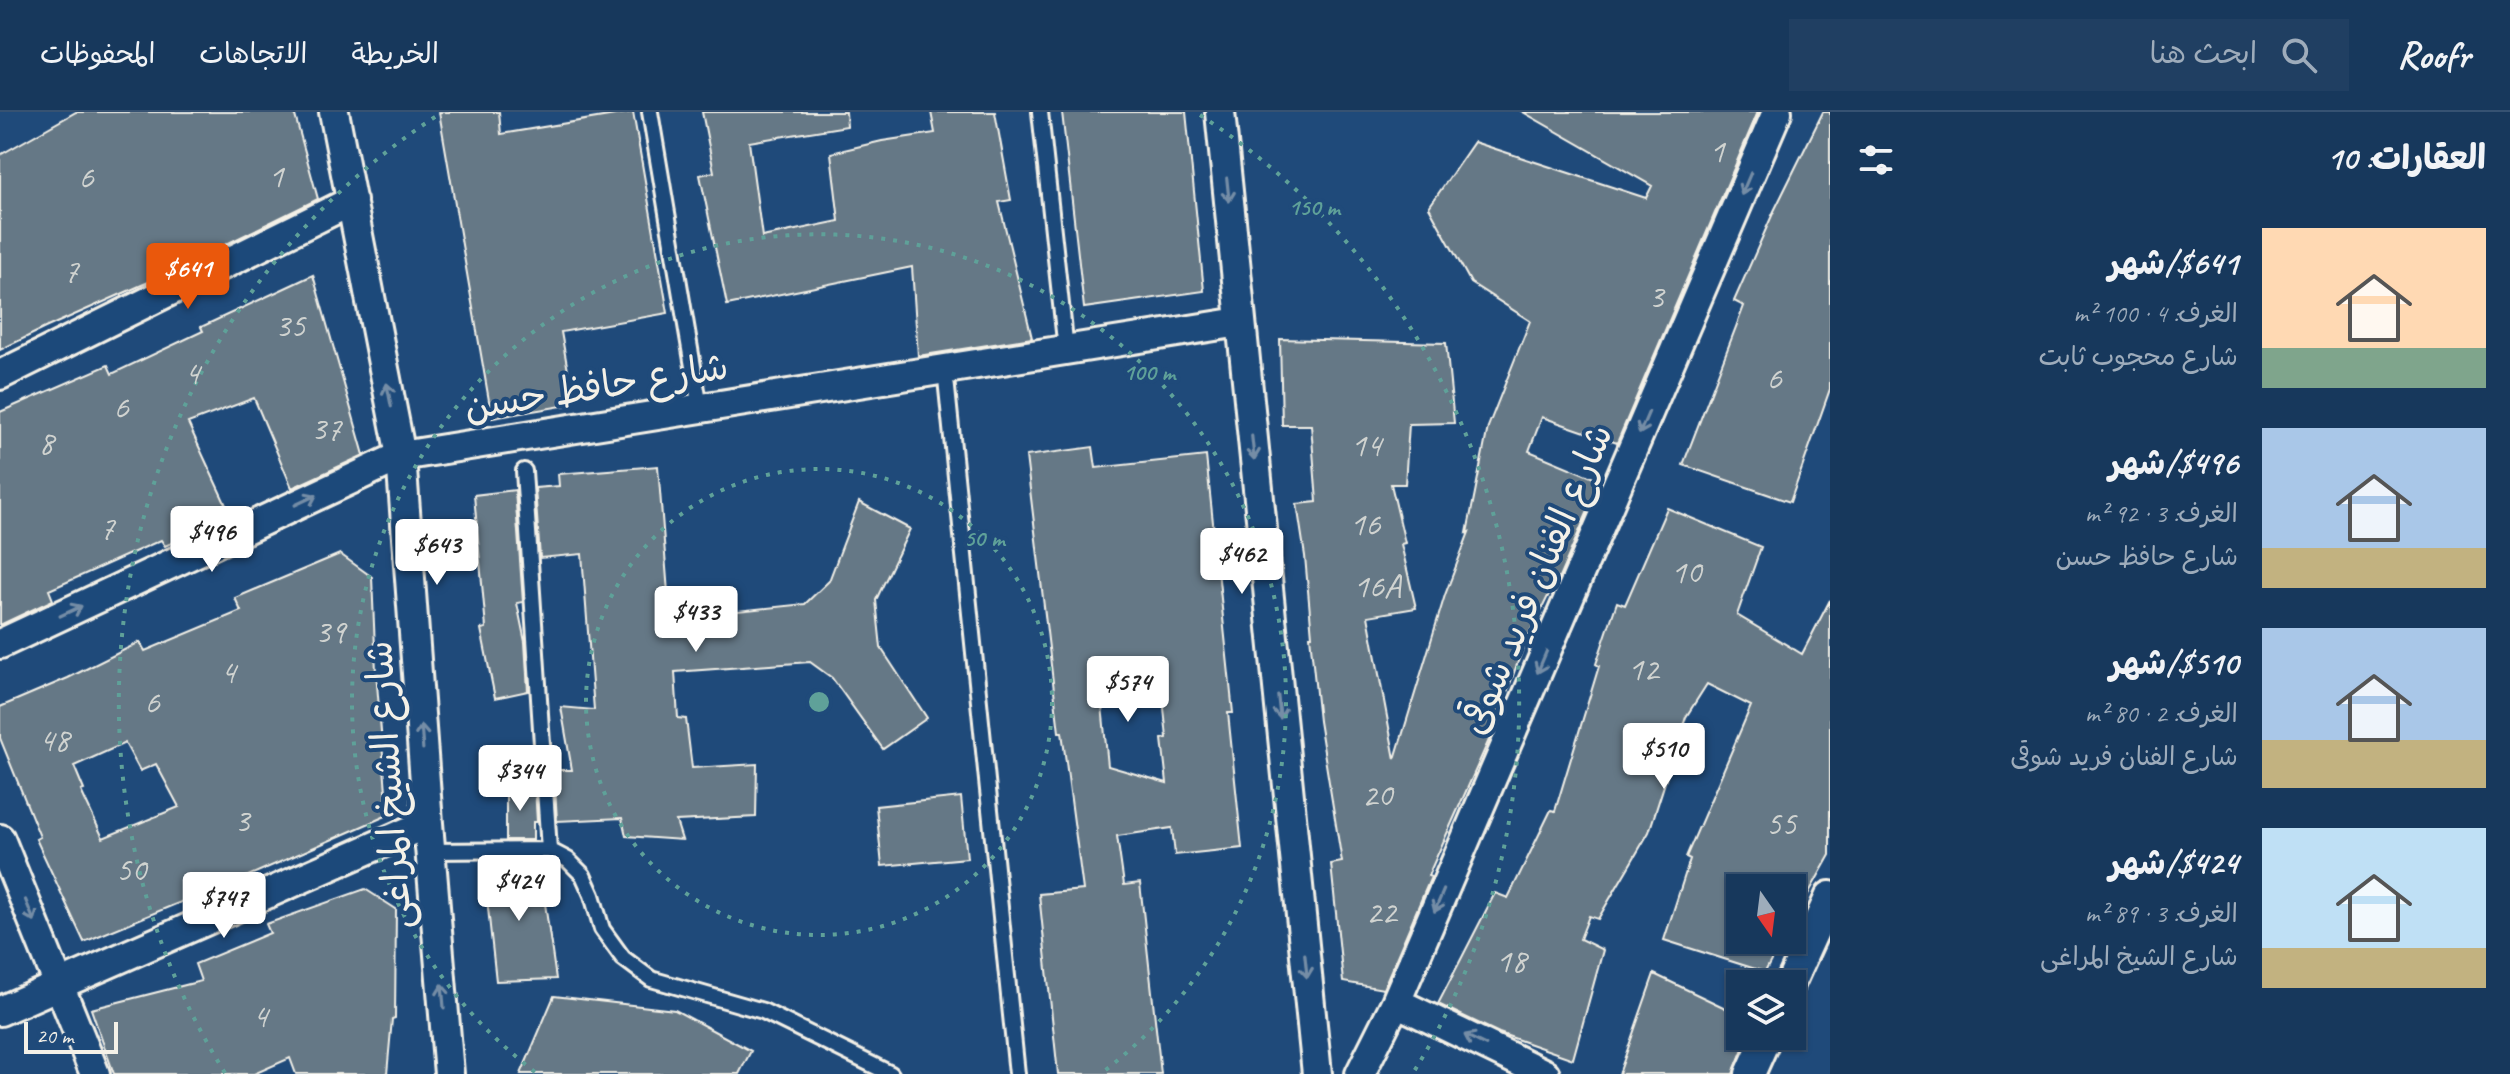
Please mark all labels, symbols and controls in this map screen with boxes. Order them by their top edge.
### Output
search box [1789,19,2349,91]
text: Roofr [2397,32,2470,79]
icon: search [2277,33,2321,77]
text: ابحث هنا [2150,34,2257,72]
text: المحفوظات [40,36,155,71]
text: الاتجاهات [199,36,307,71]
text: الخريطة [351,36,439,71]
house number: 1 [1709,129,1726,172]
text: العقارات: 10 [2327,136,2486,179]
icon: filters [1854,138,1898,182]
house number: 1 [268,154,285,197]
house number: 6 [78,155,95,198]
one-way arrow [1738,171,1753,196]
one-way arrow [1220,176,1235,203]
text: 150 m [1288,192,1342,222]
text: $641/شهر [2108,241,2238,284]
pin: $641 [141,243,235,311]
house number: 7 [63,249,80,292]
text: $641 [164,252,212,285]
icon: home [2326,260,2422,356]
house number: 3 [1648,275,1666,318]
text: الغرف: 4 · 100 m² [2073,297,2238,330]
house number: 35 [275,304,307,347]
text: شارع محجوب ثابت [2038,340,2238,373]
street label: شارع حافظ حسن [461,342,732,434]
house number: 4 [184,351,203,394]
house number: 6 [1766,356,1783,399]
text: 100 m [1123,357,1177,387]
one-way arrow [381,383,396,408]
house number: 6 [113,385,130,428]
house number: 37 [311,407,343,450]
one-way arrow [1636,410,1651,435]
street label: شارع الفنان فريد شوقى [1450,417,1626,743]
house number: 8 [38,421,57,464]
house number: 14 [1351,423,1385,466]
one-way arrow [1246,434,1261,461]
text: $496/شهر [2109,441,2238,484]
icon: home [2326,460,2422,556]
one-way arrow [294,492,318,507]
text: الغرف: 3 · 92 m² [2085,497,2238,530]
house number: 16 [1350,502,1382,545]
house number: 7 [99,506,116,549]
pin: $496 [165,506,259,574]
text: $496 [188,515,236,548]
pin: $643 [390,519,484,587]
text: 50 m [964,523,1007,553]
text: $643 [413,528,461,561]
pin: $462 [1195,528,1289,596]
text: $462 [1218,537,1266,570]
text: شارع حافظ حسن [2056,540,2238,573]
house number: 10 [1671,550,1704,593]
house number: 16A [1353,564,1403,607]
pin: $433 [649,586,743,654]
text: $433 [673,595,719,628]
one-way arrow [58,603,82,618]
house number: 39 [315,610,348,653]
street label: شارع الشيخ المراغى [355,639,425,931]
text: $510/شهر [2110,641,2238,684]
house number: 12 [1628,647,1661,690]
one-way arrow [1533,649,1548,674]
house number: 4 [220,650,239,693]
pin: $574 [1081,656,1175,724]
icon: home [2326,660,2422,756]
text: $574 [1105,665,1151,698]
house number: 6 [144,680,161,723]
centre of rings [805,688,833,716]
one-way arrow [1272,693,1287,720]
text: الغرف: 2 · 80 m² [2085,697,2238,730]
house number: 48 [39,718,73,761]
pin: $510 [1617,723,1711,791]
one-way arrow [414,724,429,751]
text: $510 [1641,732,1687,765]
text: شارع الفنان فريد شوقى [2010,740,2238,773]
pin: $344 [473,745,567,813]
text: $344 [497,754,543,787]
house number: 20 [1362,773,1395,816]
house number: 3 [234,799,252,842]
house number: 55 [1766,802,1798,845]
text: $424/شهر [2109,841,2238,884]
house number: 50 [116,848,149,891]
pin: $424 [472,855,566,923]
icon: home [2326,860,2422,956]
text: $424 [496,864,542,897]
pin: $747 [177,872,271,940]
north arrow [1726,874,1806,954]
map controls [1726,874,1806,1050]
text: $747 [201,881,247,914]
one-way arrow [1431,888,1446,913]
house number: 22 [1366,890,1399,933]
text: الغرف: 3 · 89 m² [2085,897,2238,930]
one-way arrow [23,898,38,923]
house number: 18 [1496,939,1530,982]
text: شارع الشيخ المراغى [2040,940,2238,973]
one-way arrow [1298,952,1313,979]
button: layers [1726,970,1806,1050]
one-way arrow [435,983,450,1010]
house number: 4 [252,994,271,1037]
scale bar [24,1018,118,1054]
text: 20 m [36,1022,73,1050]
one-way arrow [1463,1032,1487,1047]

